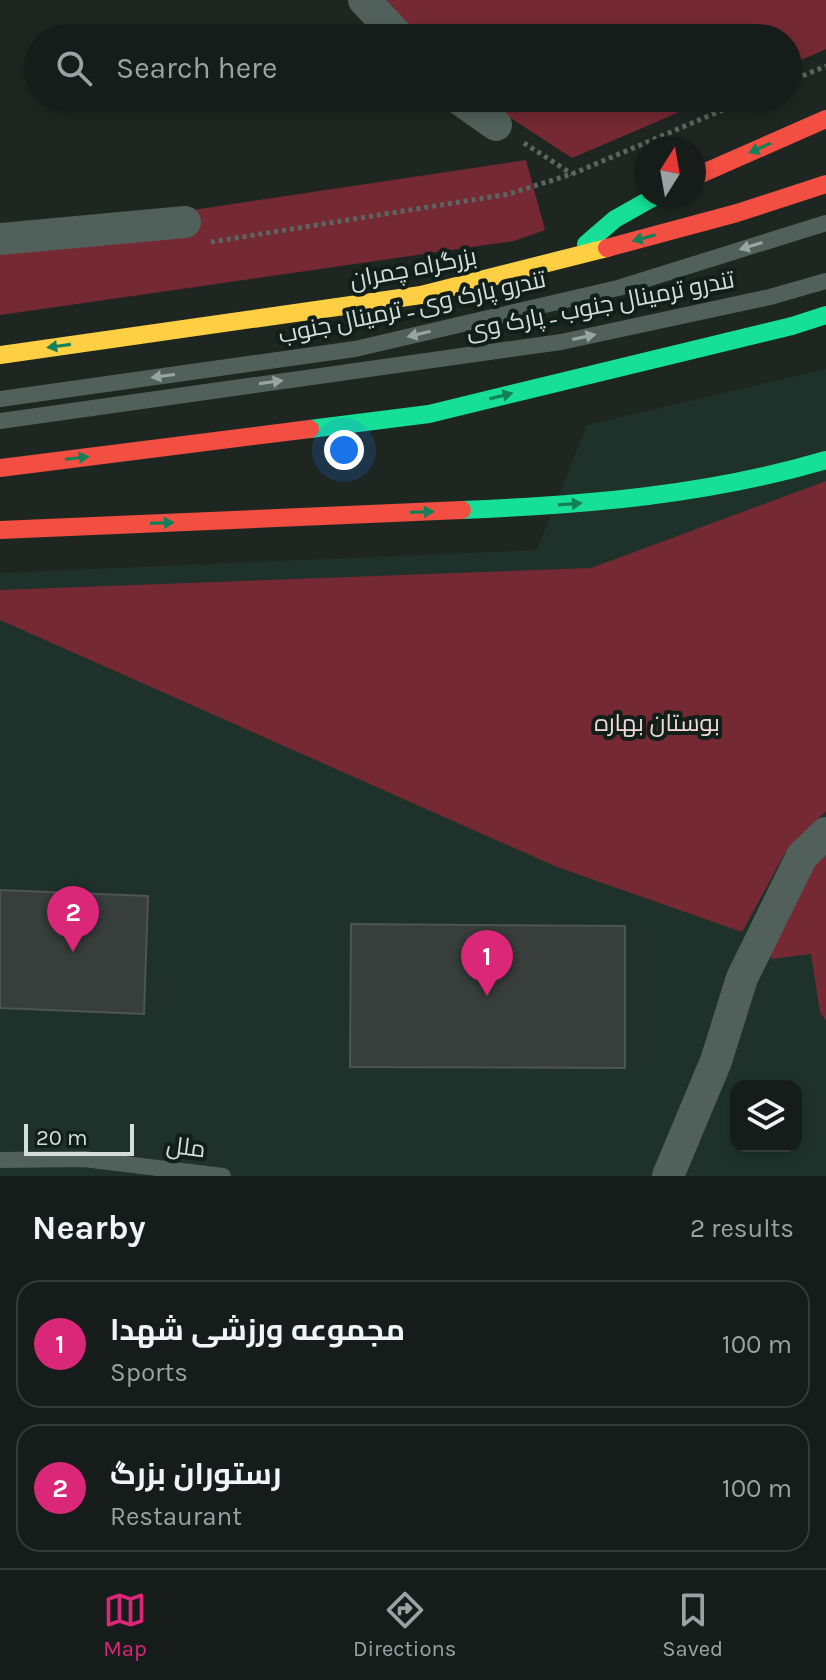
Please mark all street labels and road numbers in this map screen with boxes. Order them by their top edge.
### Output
street label: بزرگراه چمران [347,242,479,296]
street label: تندرو پارک وی ـ ترمینال جنوب [276,265,549,351]
street label: تندرو ترمینال جنوب ـ پارک وی [463,265,738,347]
street label: ملل [165,1131,207,1163]

